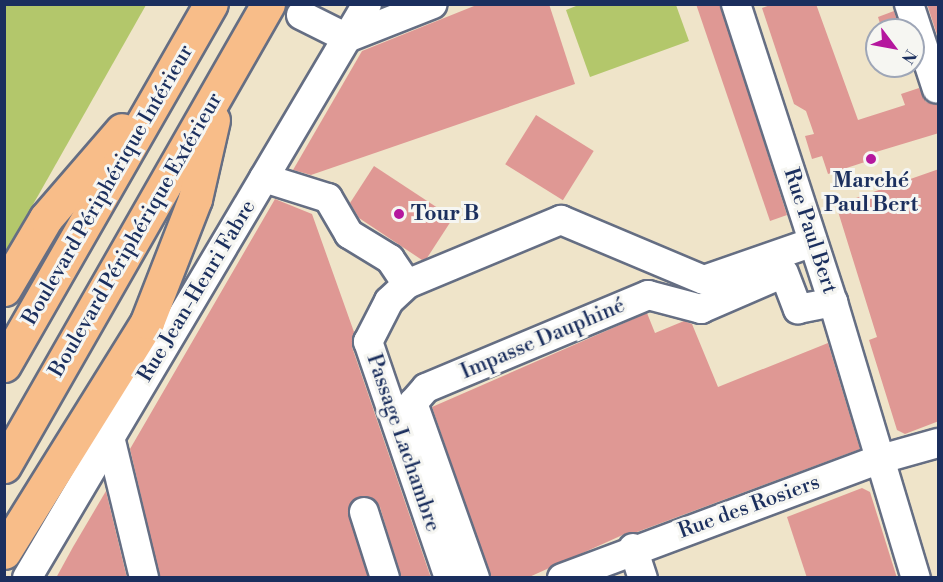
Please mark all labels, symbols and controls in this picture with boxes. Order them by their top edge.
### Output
north arrow [865,18,925,78]
street label: Boulevard Périphérique Intérieur [17,40,199,330]
text: N [897,46,920,67]
street label: Boulevard Périphérique Extérieur [44,88,228,382]
marker: Marché Paul Bert [864,152,878,166]
street label: Rue Paul Bert [778,165,842,297]
place label: Marché Paul Bert [824,168,918,218]
street label: Rue Jean-Henri Fabre [133,195,261,387]
place label: Tour B [411,201,479,227]
marker: Tour B [392,207,406,221]
street label: Impasse Dauphiné [457,293,629,385]
street label: Passage Lachambre [361,351,445,535]
street label: Rue des Rosiers [675,470,823,544]

